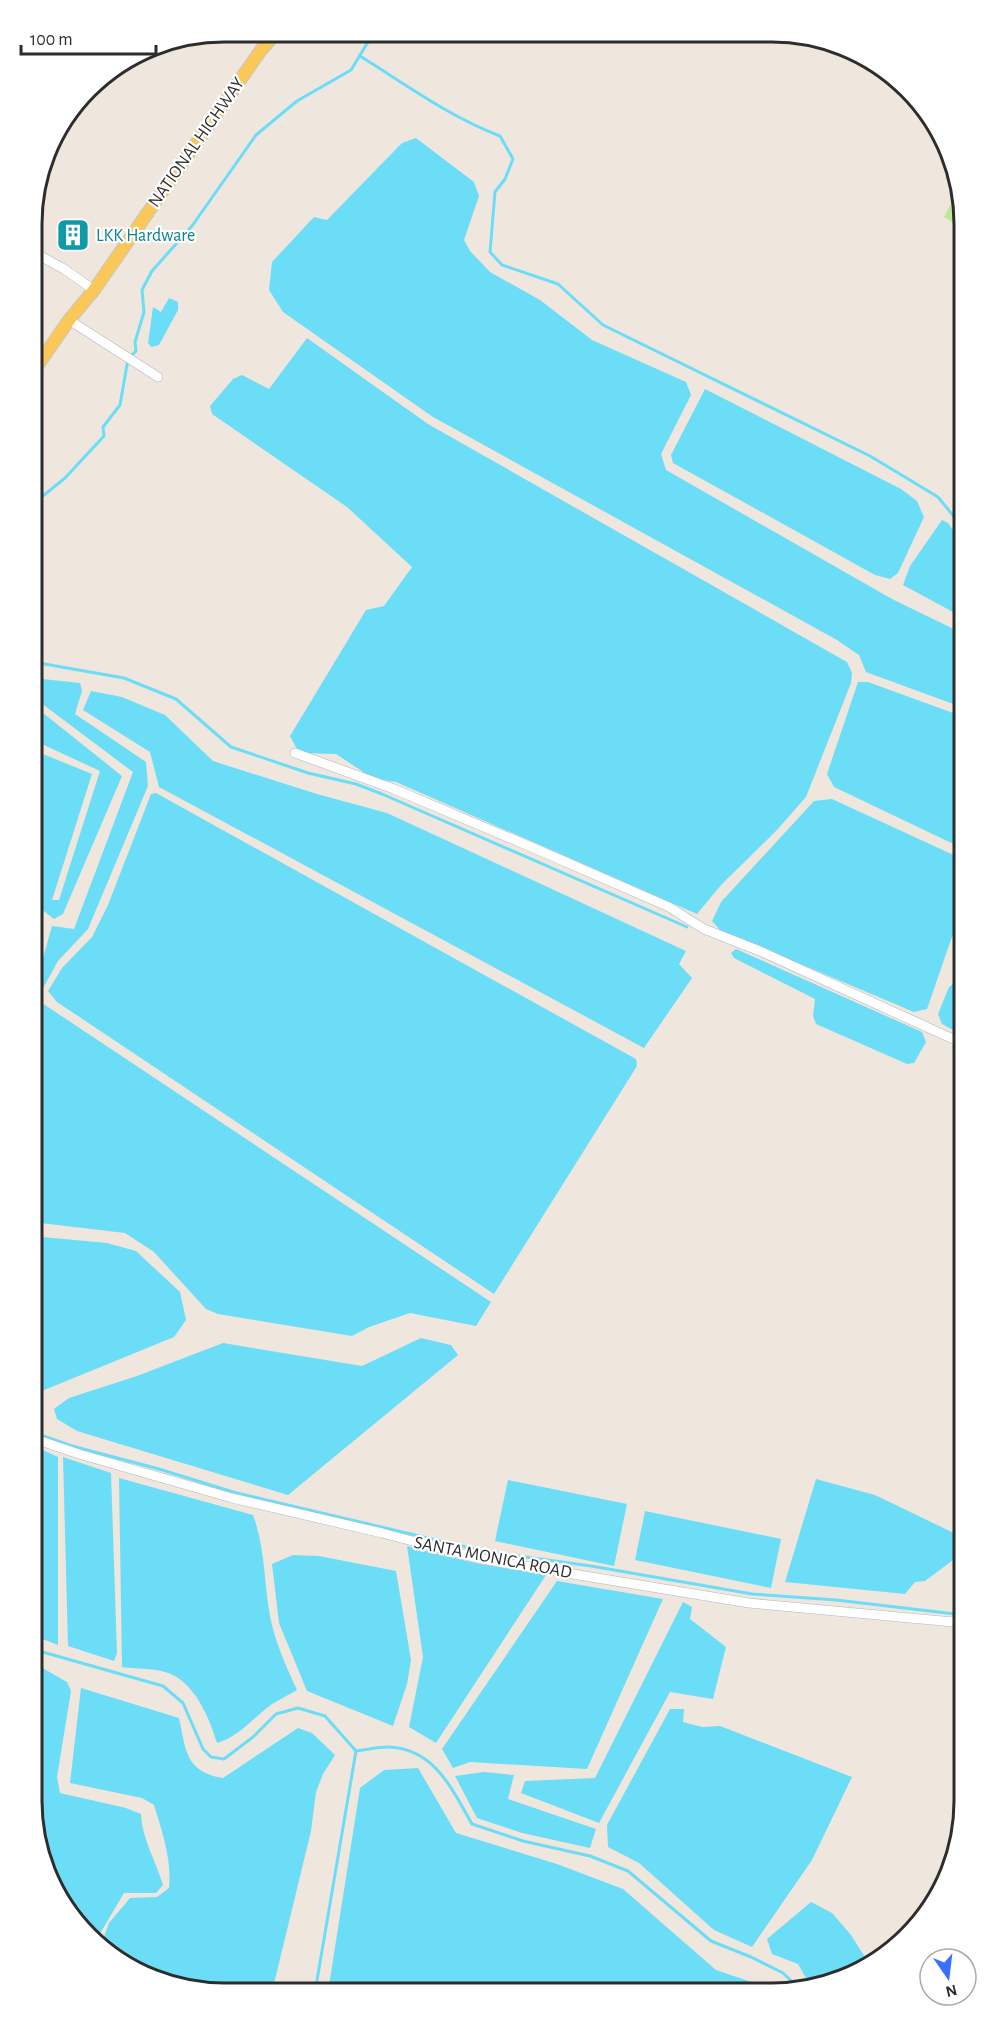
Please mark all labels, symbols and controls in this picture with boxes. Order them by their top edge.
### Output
scale bar [21,18,156,56]
text: 100 m [30,31,73,49]
street label: NATIONAL HIGHWAY [145,74,249,211]
building icon: LKK Hardware [55,217,91,253]
place label: LKK Hardware [96,227,195,245]
street label: SANTA MONICA ROAD [412,1534,573,1582]
north arrow [918,1947,978,2007]
text: N [944,1981,959,2000]

